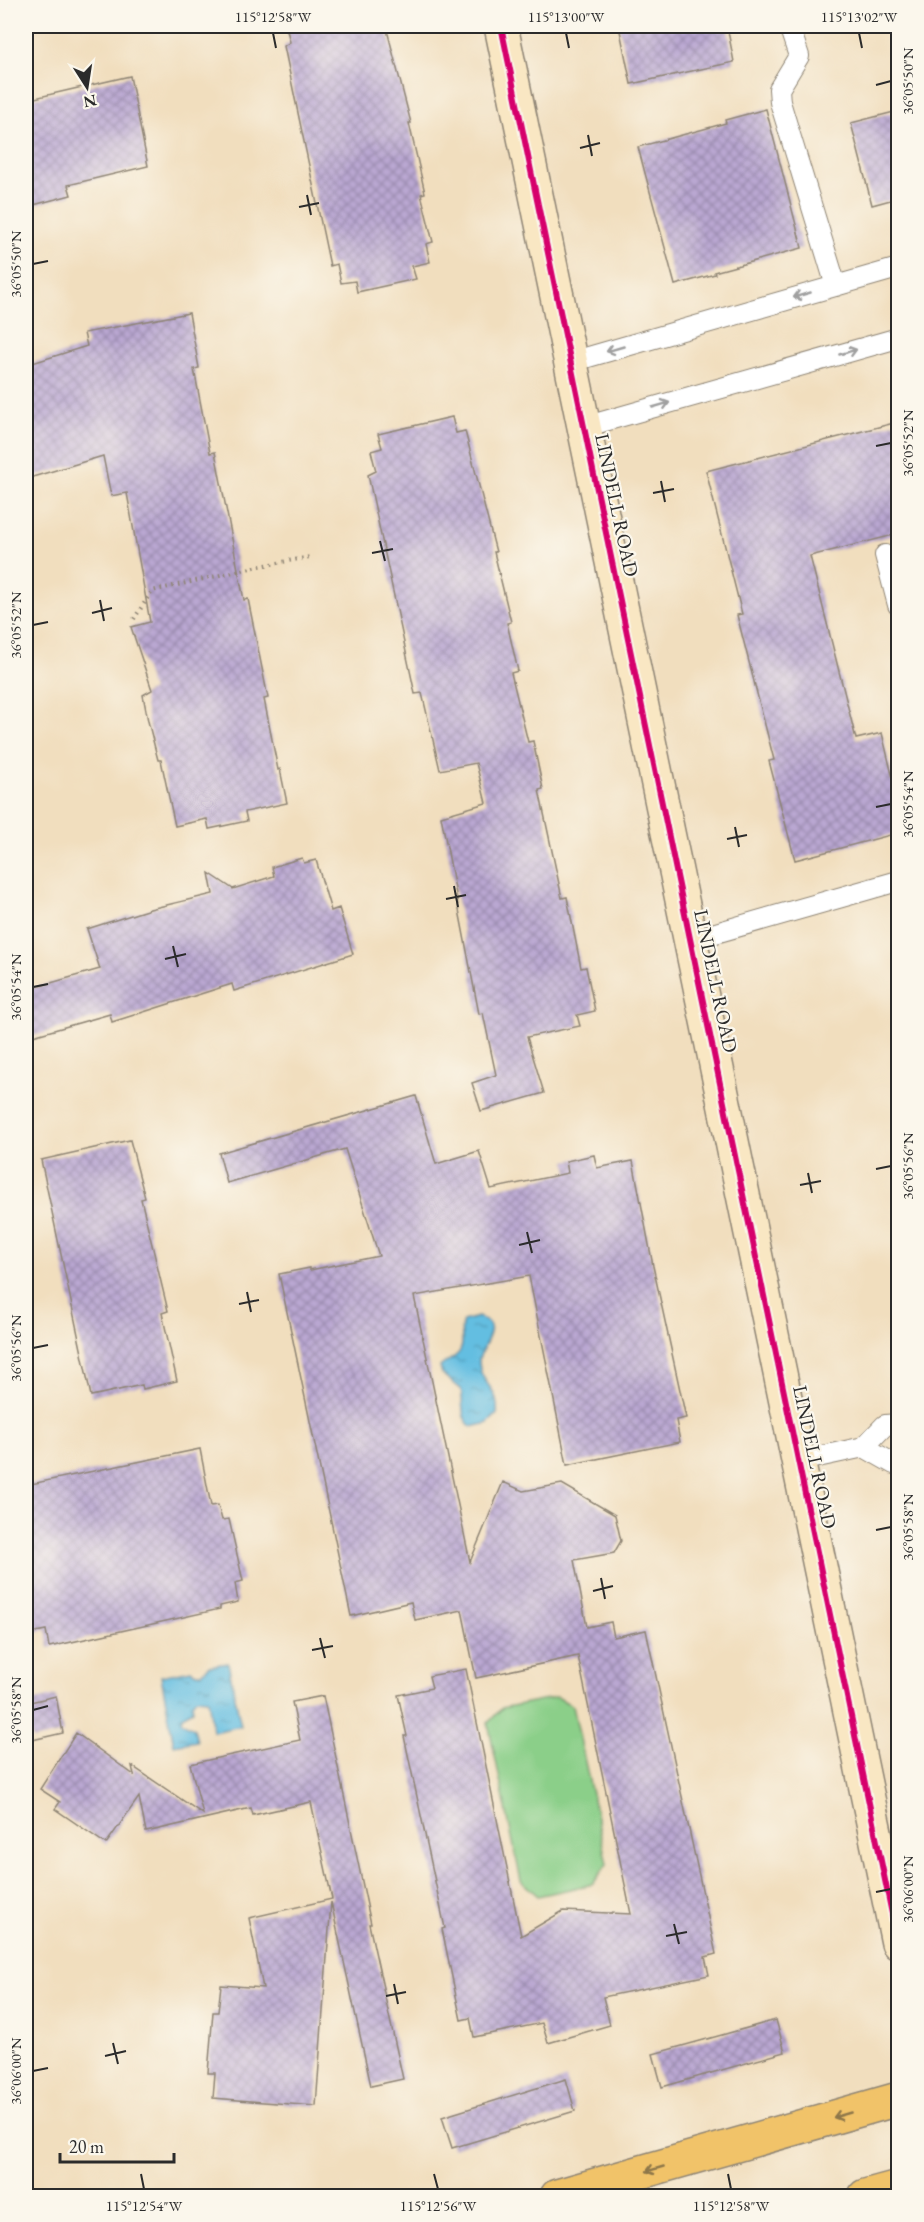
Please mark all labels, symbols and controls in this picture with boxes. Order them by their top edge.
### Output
text: 115°12'58"W [235,7,311,26]
text: 115°13'00"W [528,7,604,26]
text: 115°13'02"W [821,7,897,26]
text: 36°05'50"N [898,47,917,115]
north arrow [57,57,117,117]
text: N [81,90,99,113]
text: 36°05'50"N [6,230,25,298]
one-way arrow [793,290,812,301]
one-way arrow [605,344,624,355]
one-way arrow [839,346,858,357]
one-way arrow [651,399,670,411]
text: 36°05'52"N [898,409,917,477]
street label: LINDELL ROAD [589,431,645,579]
text: 36°05'52"N [6,591,25,659]
text: 36°05'54"N [898,770,917,838]
street label: LINDELL ROAD [688,907,744,1055]
text: 36°05'54"N [6,953,25,1021]
text: 36°05'56"N [898,1132,917,1200]
text: 36°05'56"N [6,1314,25,1382]
street label: LINDELL ROAD [787,1383,843,1531]
text: 36°05'58"N [898,1493,917,1561]
text: 36°05'58"N [6,1676,25,1744]
text: 36°06'00"N [898,1855,917,1923]
text: 36°06'00"N [6,2037,25,2105]
one-way arrow [833,2110,852,2121]
scale bar [60,2126,174,2164]
text: 20 m [69,2135,104,2158]
one-way arrow [646,2163,665,2175]
text: 115°12'54"W [106,2196,182,2215]
text: 115°12'56"W [400,2196,476,2215]
text: 115°12'58"W [693,2196,769,2215]

